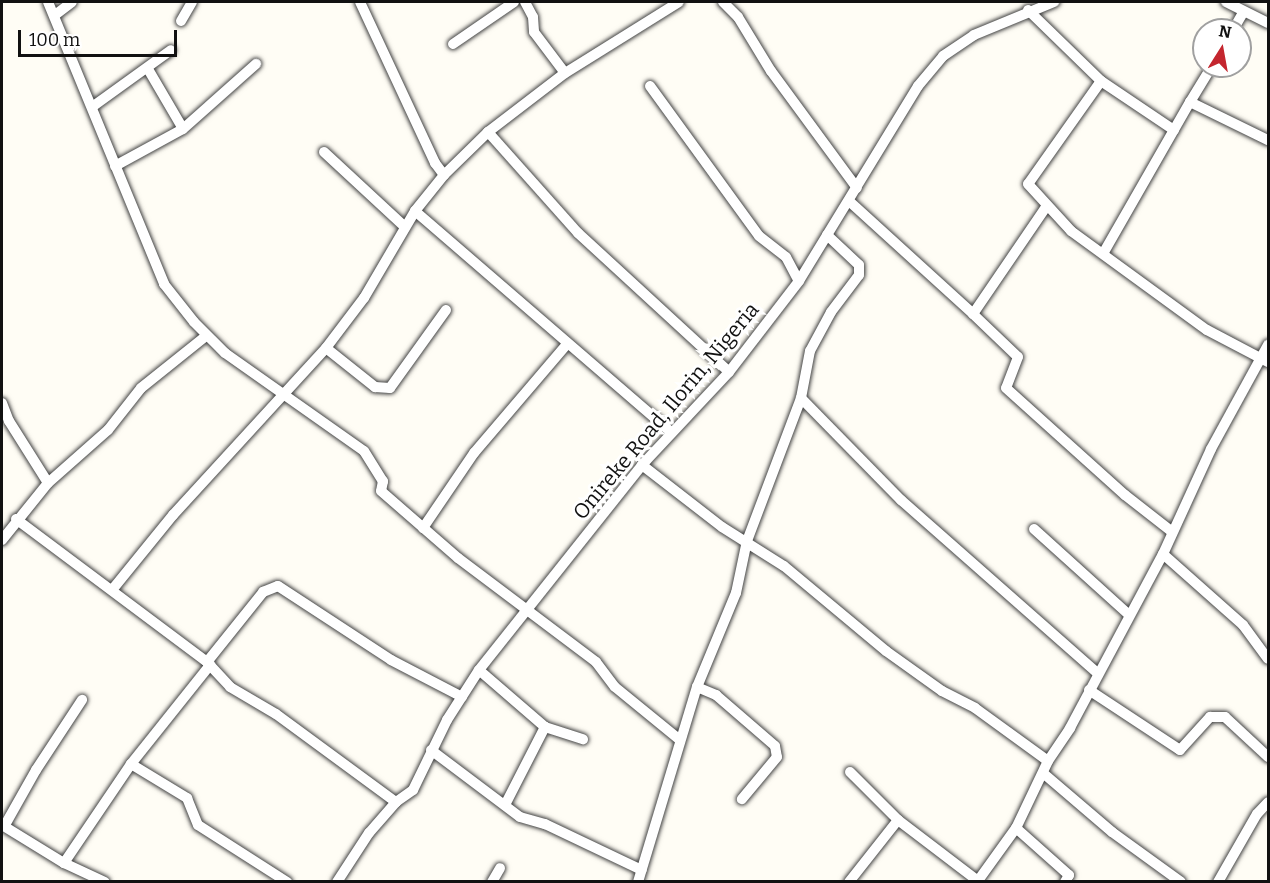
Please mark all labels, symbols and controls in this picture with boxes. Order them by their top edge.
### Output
scale bar [21,18,180,56]
north arrow [1192,18,1252,78]
text: N [1217,21,1233,42]
text: 100 m [29,29,80,51]
street label: Onireke Road, Ilorin, Nigeria [568,297,764,525]

